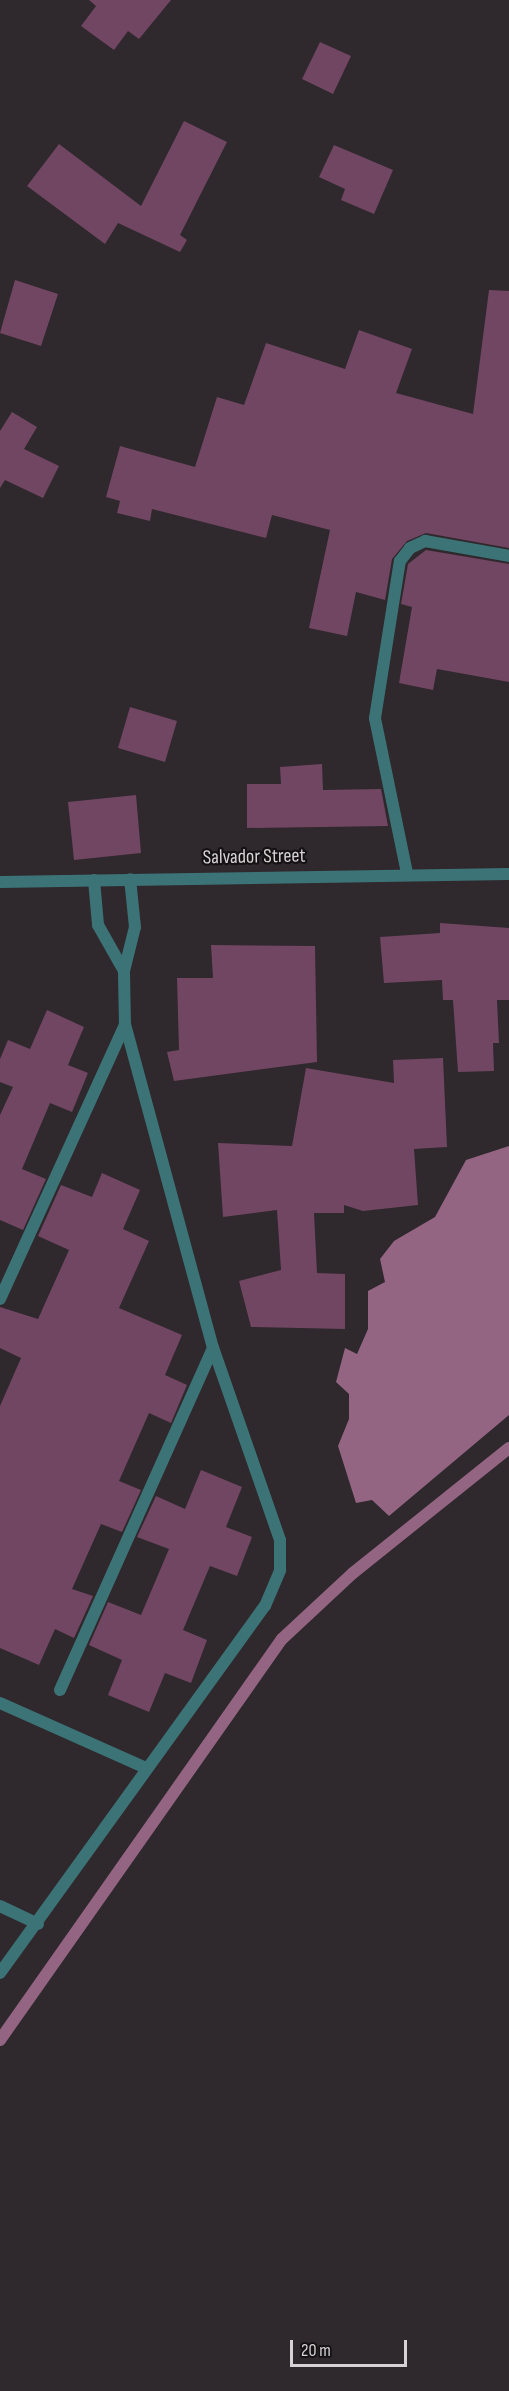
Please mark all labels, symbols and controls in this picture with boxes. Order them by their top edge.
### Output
street label: Salvador Street [202,844,306,870]
scale bar [293,2328,410,2366]
text: 20 m [301,2340,331,2361]

